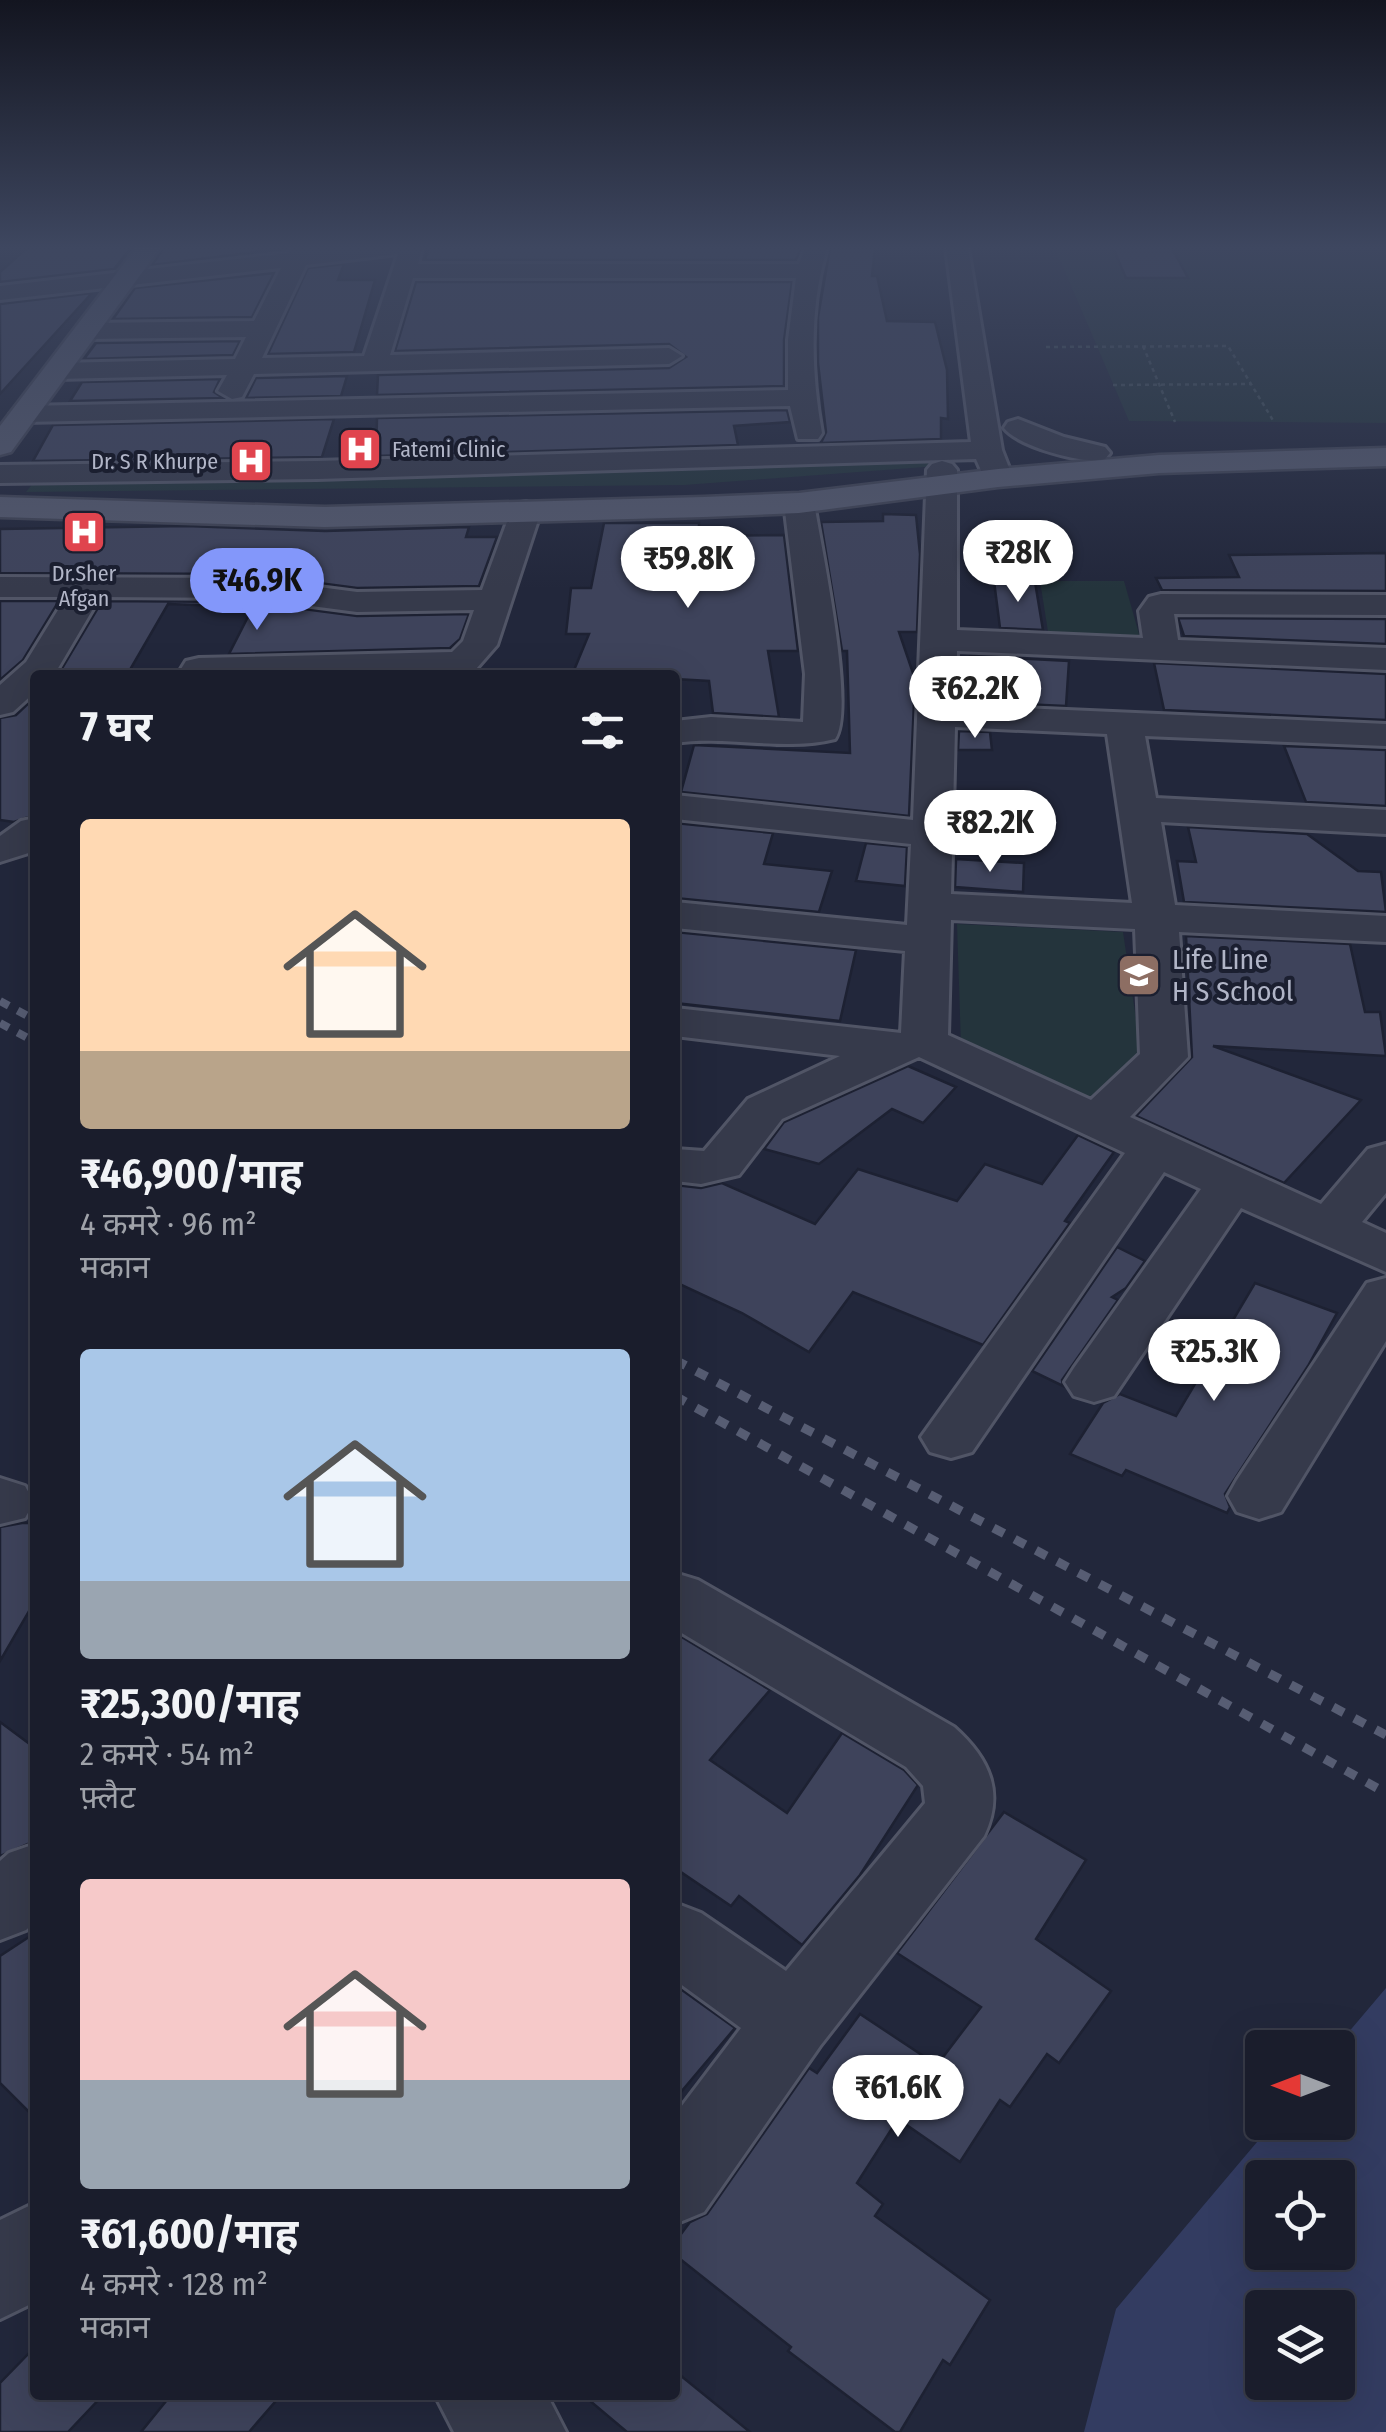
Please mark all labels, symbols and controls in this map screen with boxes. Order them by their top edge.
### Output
hospital icon: Fatemi Clinic [337,426,383,472]
place label: Fatemi Clinic [392,436,506,463]
hospital icon: Dr. S R Khurpe [228,438,274,484]
place label: Dr. S R Khurpe [91,448,218,475]
hospital icon: Dr.Sher Afgan [61,509,107,555]
pin: ₹28K [959,520,1077,605]
pin: ₹59.8K [607,526,769,611]
text: ₹28K [985,533,1051,571]
text: ₹59.8K [643,539,733,577]
pin: ₹46.9K [176,548,338,633]
place label: Dr.Sher Afgan [52,560,117,612]
text: ₹46.9K [212,561,302,599]
pin: ₹62.2K [894,656,1056,741]
text: ₹62.2K [931,669,1019,707]
text: 7 घर [80,702,152,752]
icon: filters [575,703,630,758]
pin: ₹82.2K [909,790,1071,875]
text: ₹82.2K [946,803,1034,841]
icon: home [265,884,445,1064]
place label: Life Line H S School [1172,943,1294,1008]
school or university icon: Life Line H S School [1116,952,1162,998]
text: ₹46,900/माह [80,1149,303,1199]
text: 4 कमरे · 96 m² [80,1205,257,1243]
text: मकान [80,1248,150,1286]
pin: ₹25.3K [1133,1319,1295,1404]
text: ₹25.3K [1170,1332,1258,1370]
icon: home [265,1414,445,1594]
text: ₹25,300/माह [80,1679,300,1729]
text: 2 कमरे · 54 m² [80,1735,254,1773]
text: फ़्लैट [80,1778,135,1816]
icon: home [265,1944,445,2124]
north arrow [1245,2030,1355,2140]
map controls [1245,2030,1355,2400]
pin: ₹61.6K [817,2055,979,2140]
text: ₹61.6K [855,2068,941,2106]
button: locate [1245,2160,1355,2270]
text: ₹61,600/माह [80,2209,298,2259]
text: 4 कमरे · 128 m² [80,2265,268,2303]
button: layers [1245,2290,1355,2400]
text: मकान [80,2308,150,2346]

